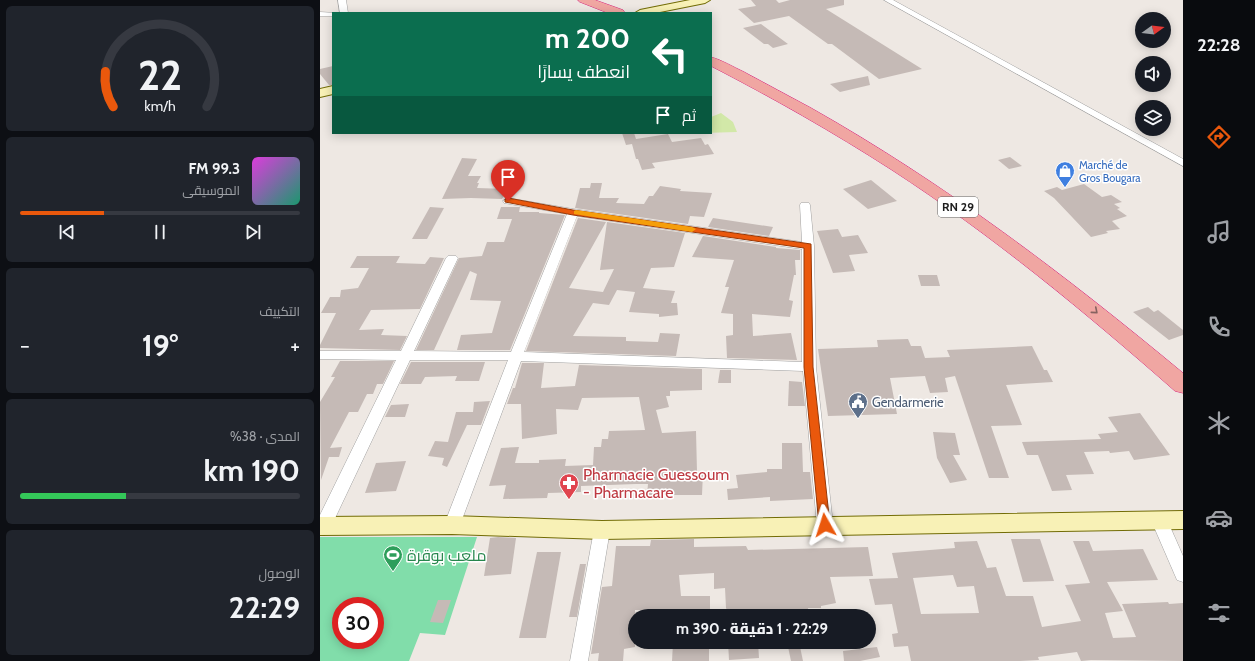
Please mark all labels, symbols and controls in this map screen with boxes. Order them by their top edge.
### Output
north arrow [1135,12,1171,48]
map controls [1135,12,1171,136]
text: 200 m [545,21,630,55]
icon: left [644,28,696,80]
text: 22:28 [1197,34,1241,56]
text: 22 [138,49,182,99]
button: sound [1135,56,1171,92]
text: انعطف يسارًا [537,61,630,83]
text: km/h [144,96,176,114]
button: layers [1135,100,1171,136]
icon: arrive [652,104,674,126]
text: ثم [682,107,696,125]
icon: directions [1205,123,1233,151]
place label: Marché de Gros Bougara [1079,158,1141,185]
text: 99.3 FM [188,160,240,178]
pin [491,160,525,201]
shop icon: Marché de Gros Bougara [1054,160,1076,188]
icon: arrive [497,166,519,188]
text: الموسيقى [182,182,240,198]
road number: RN 29 [938,197,978,217]
icon: music [1205,218,1233,246]
icon: previous [56,221,78,243]
icon: pause [149,221,171,243]
icon: next [242,221,264,243]
text: التكييف [259,303,300,319]
one-way arrow [1090,306,1097,313]
icon: phone [1205,313,1233,341]
text: 19° [142,327,178,364]
text: − [20,332,30,359]
text: + [290,332,300,359]
public building icon: Gendarmerie [847,391,869,419]
place label: Gendarmerie [872,394,944,410]
icon: climate [1205,409,1233,437]
text: المدى · 38% [230,428,300,444]
text: 190 km [203,452,300,489]
place label: Pharmacie Guessoum - Pharmacare [583,465,729,502]
pharmacy icon: Pharmacie Guessoum - Pharmacare [558,472,580,500]
position arrow [804,504,846,546]
icon: car [1205,504,1233,532]
sports icon: ملعب بوقرة [382,544,404,572]
place label: ملعب بوقرة [407,546,486,565]
text: الوصول [259,565,300,581]
text: 22:29 [229,589,300,626]
speed limit sign: 30 [332,597,384,649]
icon: filters [1205,599,1233,627]
text: 22:29 · 1 دقيقة · 390 m [676,620,828,638]

